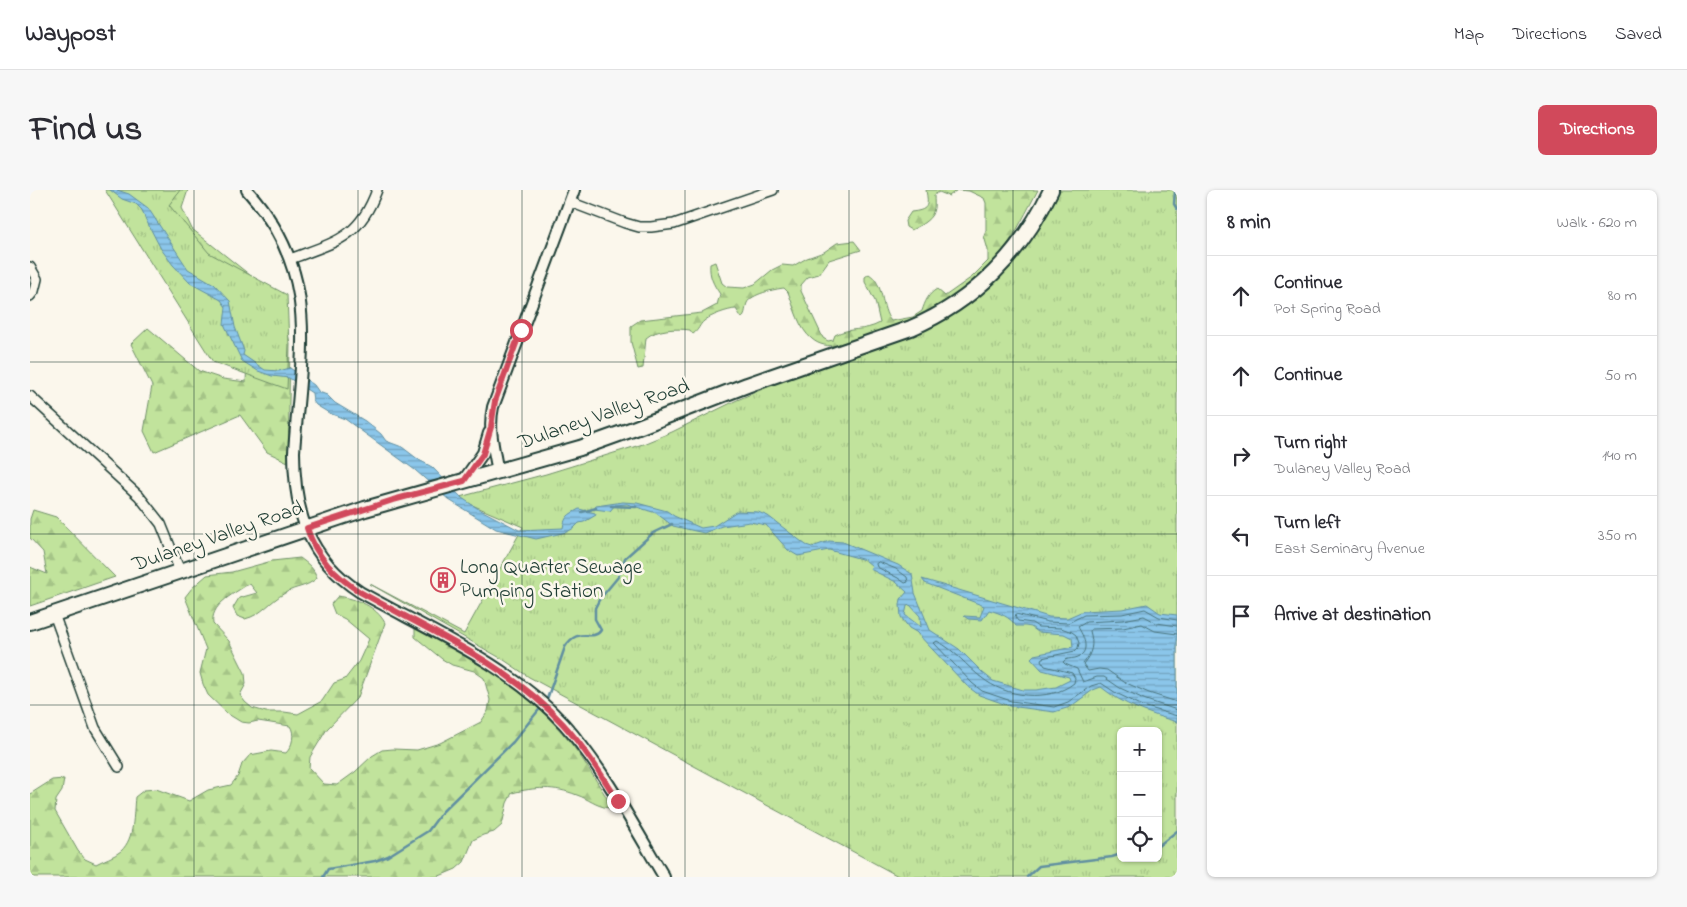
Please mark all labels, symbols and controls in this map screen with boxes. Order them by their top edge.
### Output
text: Waypost [25,17,116,52]
text: Map [1454,22,1484,48]
text: Directions [1512,22,1587,48]
text: Saved [1615,22,1662,48]
text: Find us [30,105,142,156]
button: Directions [1538,105,1657,155]
text: 8 min [1227,208,1271,238]
text: Walk · 620 m [1557,211,1637,235]
text: Continue [1274,270,1342,297]
icon: ahead [1227,282,1255,310]
text: 80 m [1608,284,1637,308]
text: Pot Spring Road [1274,297,1381,321]
route start [510,319,533,342]
icon: ahead [1227,362,1255,390]
text: Continue [1274,362,1342,389]
text: 50 m [1605,364,1637,388]
street label: Dulaney Valley Road [513,372,694,461]
text: Turn right [1274,430,1347,457]
icon: right [1227,442,1255,470]
text: 140 m [1602,444,1637,468]
text: Dulaney Valley Road [1274,457,1411,481]
street label: Dulaney Valley Road [127,494,308,583]
text: Turn left [1274,510,1341,537]
icon: left [1227,522,1255,550]
text: 350 m [1598,524,1637,548]
text: East Seminary Avenue [1274,537,1425,561]
place label: Long Quarter Sewage Pumping Station [460,553,643,609]
building icon: Long Quarter Sewage Pumping Station [430,567,456,593]
icon: arrive [1227,602,1255,630]
text: Arrive at destination [1274,602,1431,629]
map controls [1117,727,1162,862]
button: + [1117,727,1162,772]
button: − [1117,772,1162,817]
route end [607,790,630,813]
button: locate [1117,817,1162,862]

